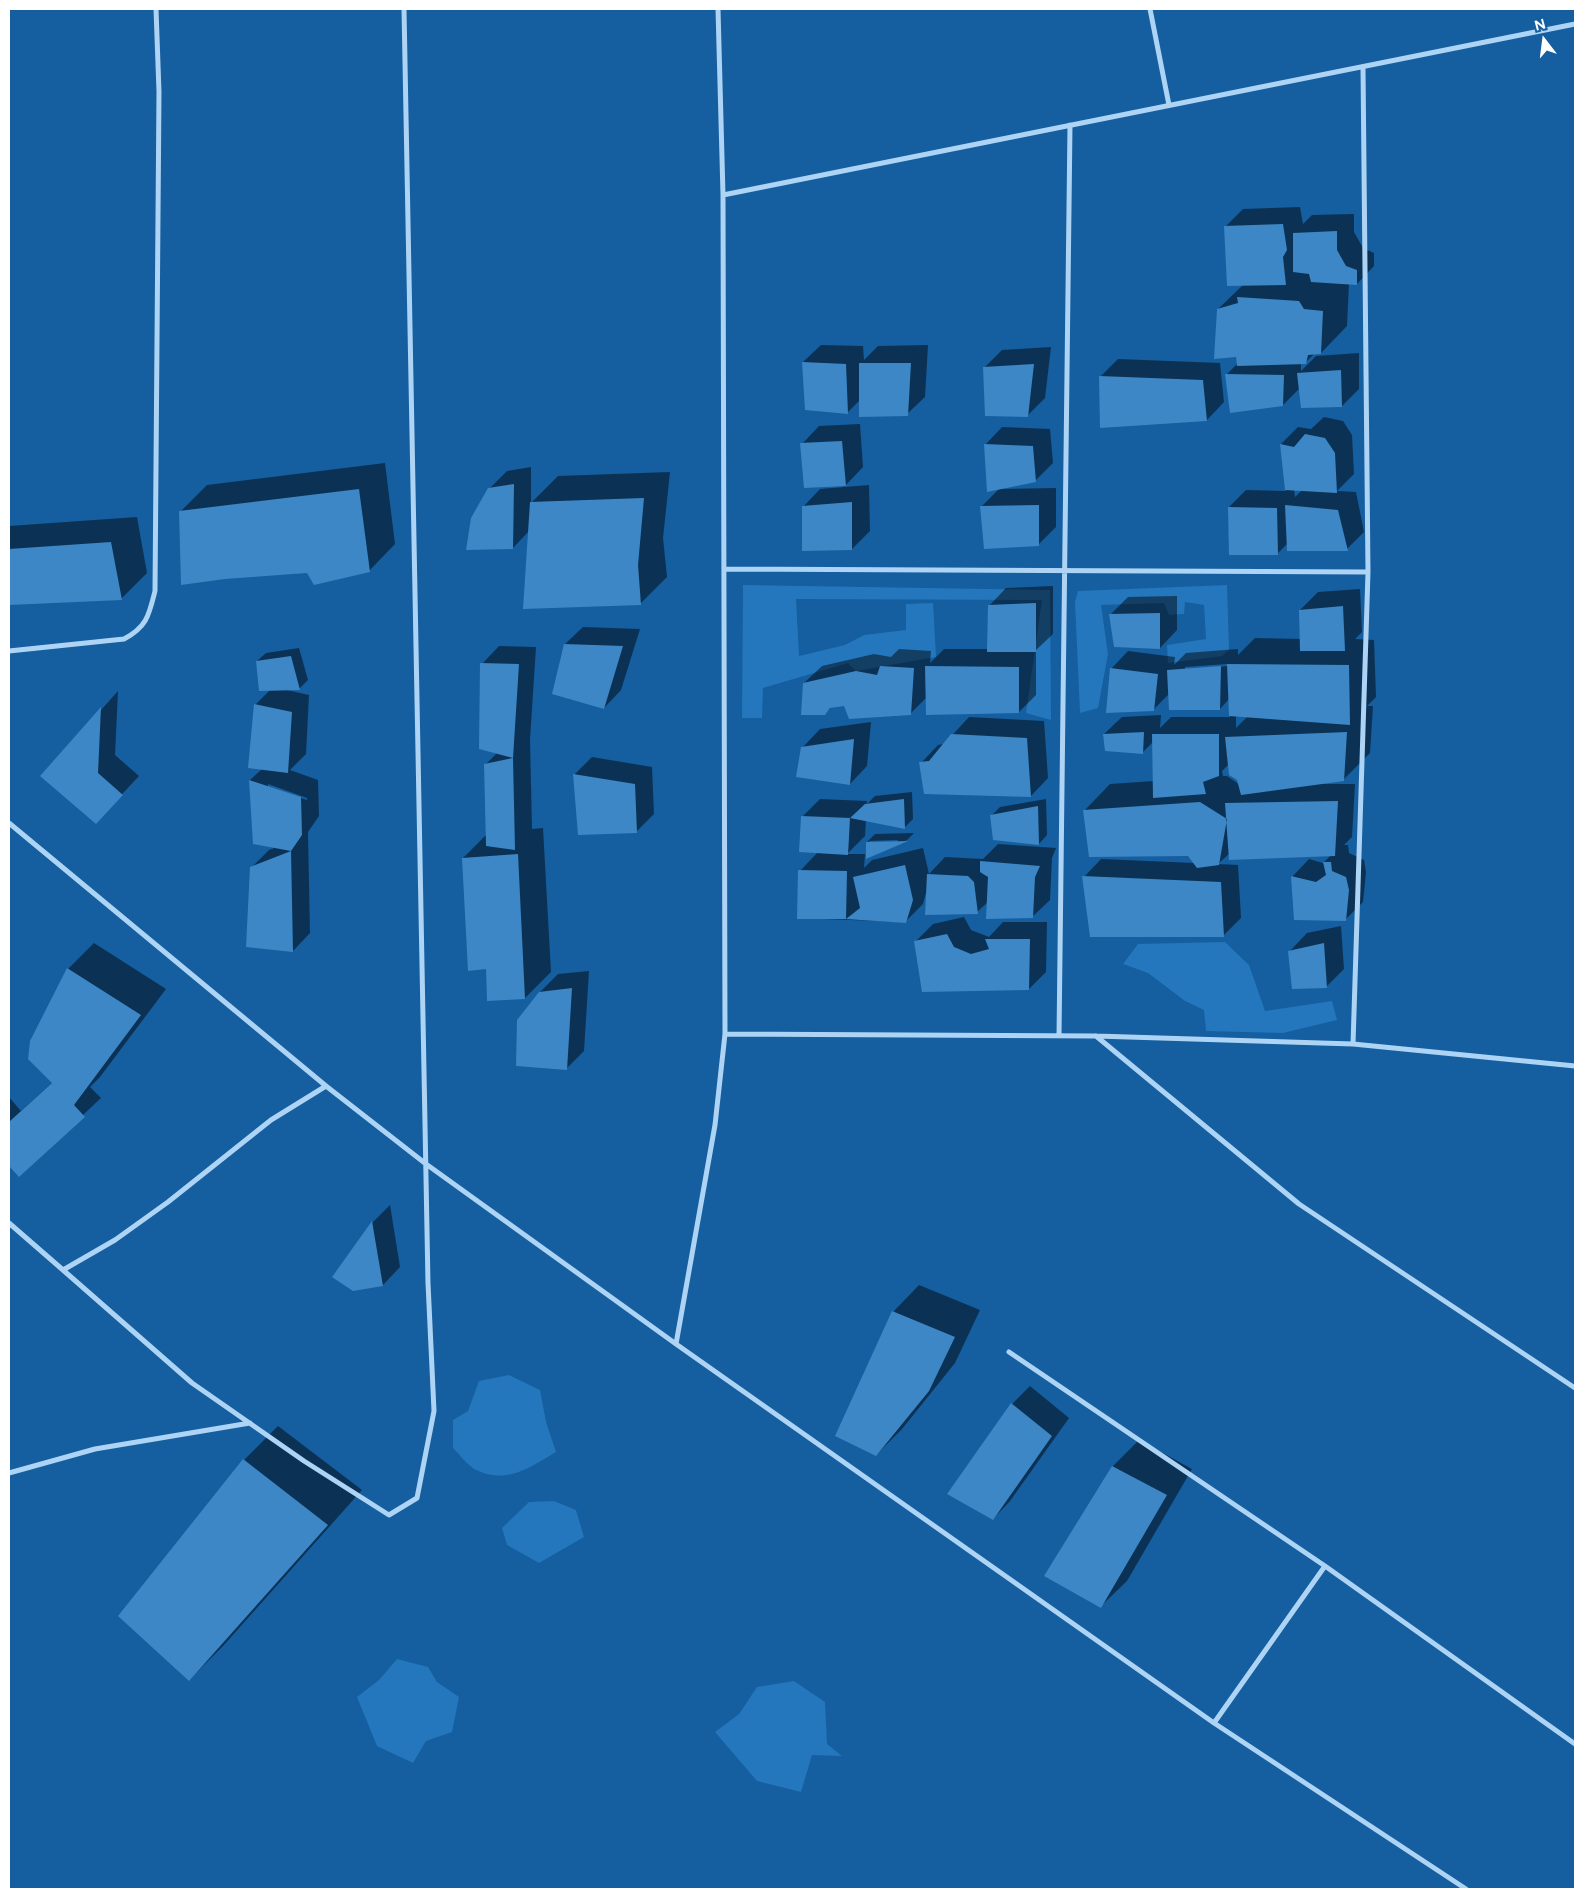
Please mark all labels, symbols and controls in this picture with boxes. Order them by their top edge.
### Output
north arrow [1519,15,1569,65]
text: N [1533,15,1547,35]

